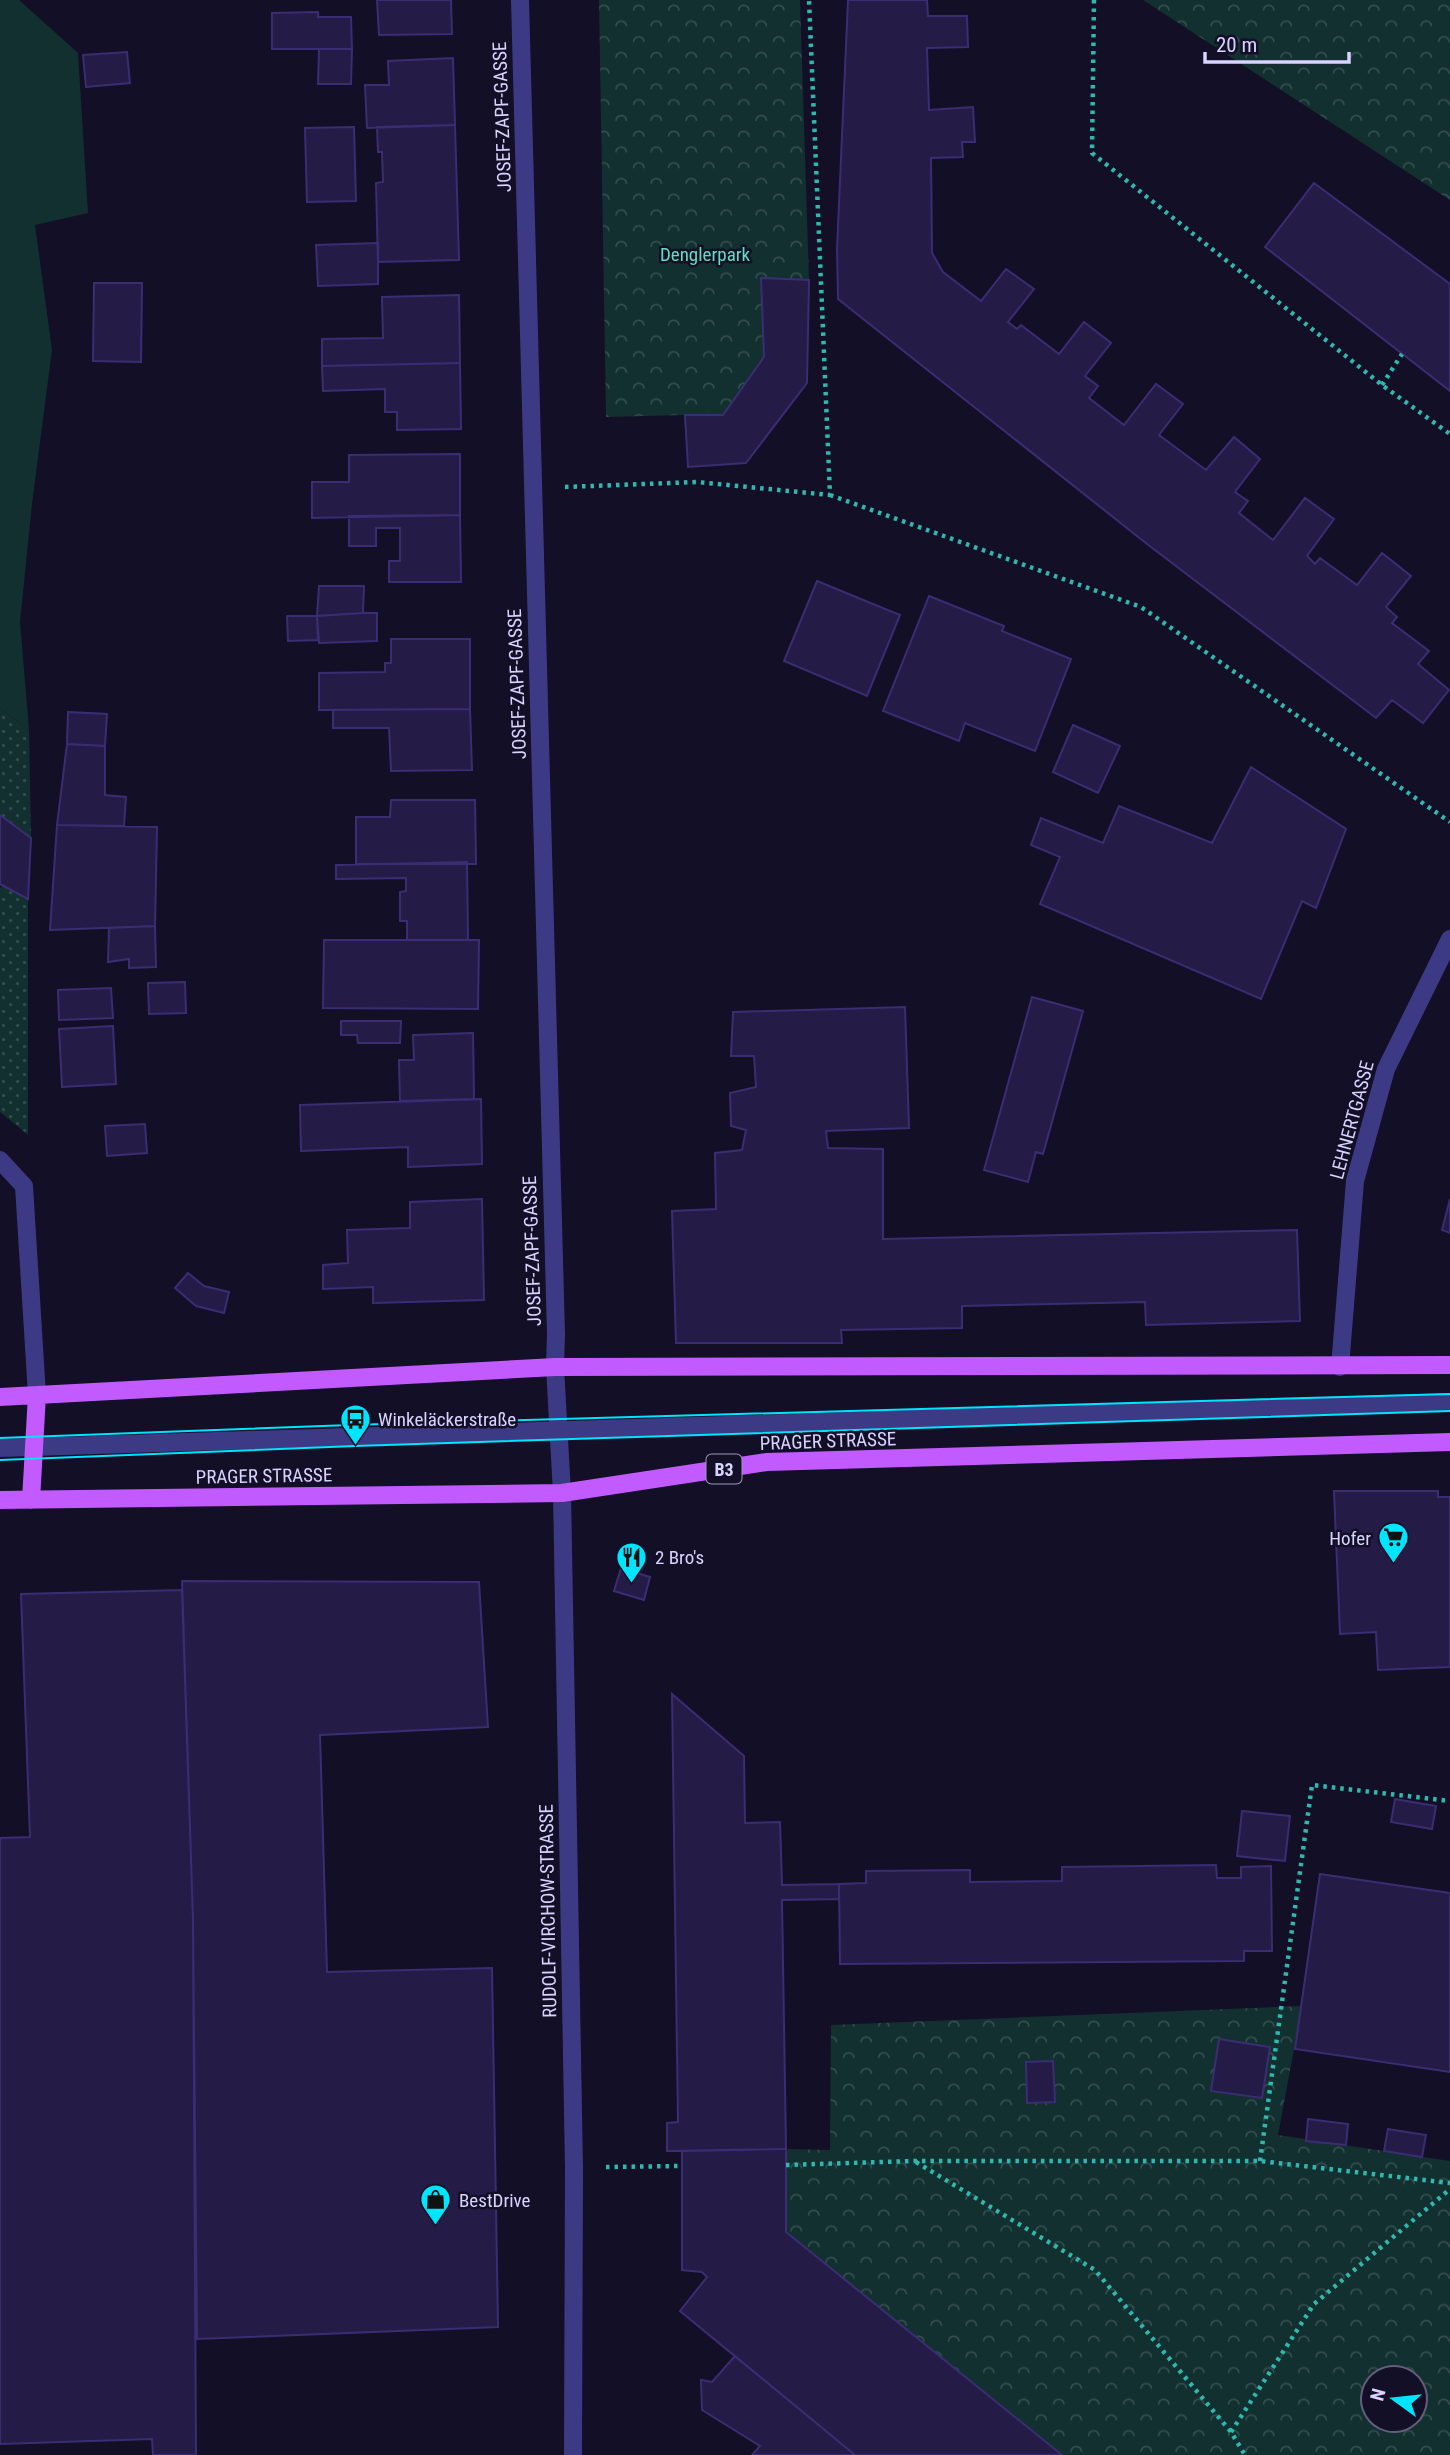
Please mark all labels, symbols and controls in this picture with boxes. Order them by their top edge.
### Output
scale bar [1205,21,1348,65]
text: 20 m [1216,33,1257,57]
street label: JOSEF-ZAPF-GASSE [488,41,516,193]
park label: Denglerpark [660,243,751,266]
street label: JOSEF-ZAPF-GASSE [503,608,531,760]
street label: LEHNERTGASSE [1325,1058,1379,1182]
street label: JOSEF-ZAPF-GASSE [518,1175,546,1327]
bus stop icon: Winkeläckerstraße [338,1402,372,1446]
place label: Winkeläckerstraße [378,1408,516,1431]
street label: PRAGER STRASSE [759,1427,897,1455]
road number: B3 [706,1454,742,1484]
street label: PRAGER STRASSE [196,1463,332,1489]
supermarket icon: Hofer [1377,1521,1411,1565]
place label: Hofer [1329,1527,1371,1550]
restaurant icon: 2 Bro's [615,1540,649,1584]
place label: 2 Bro's [655,1546,704,1569]
street label: RUDOLF-VIRCHOW-STRASSE [535,1804,561,2018]
shop icon: BestDrive [419,2183,453,2227]
place label: BestDrive [459,2189,531,2212]
north arrow [1359,2364,1429,2434]
text: N [1365,2386,1391,2403]

